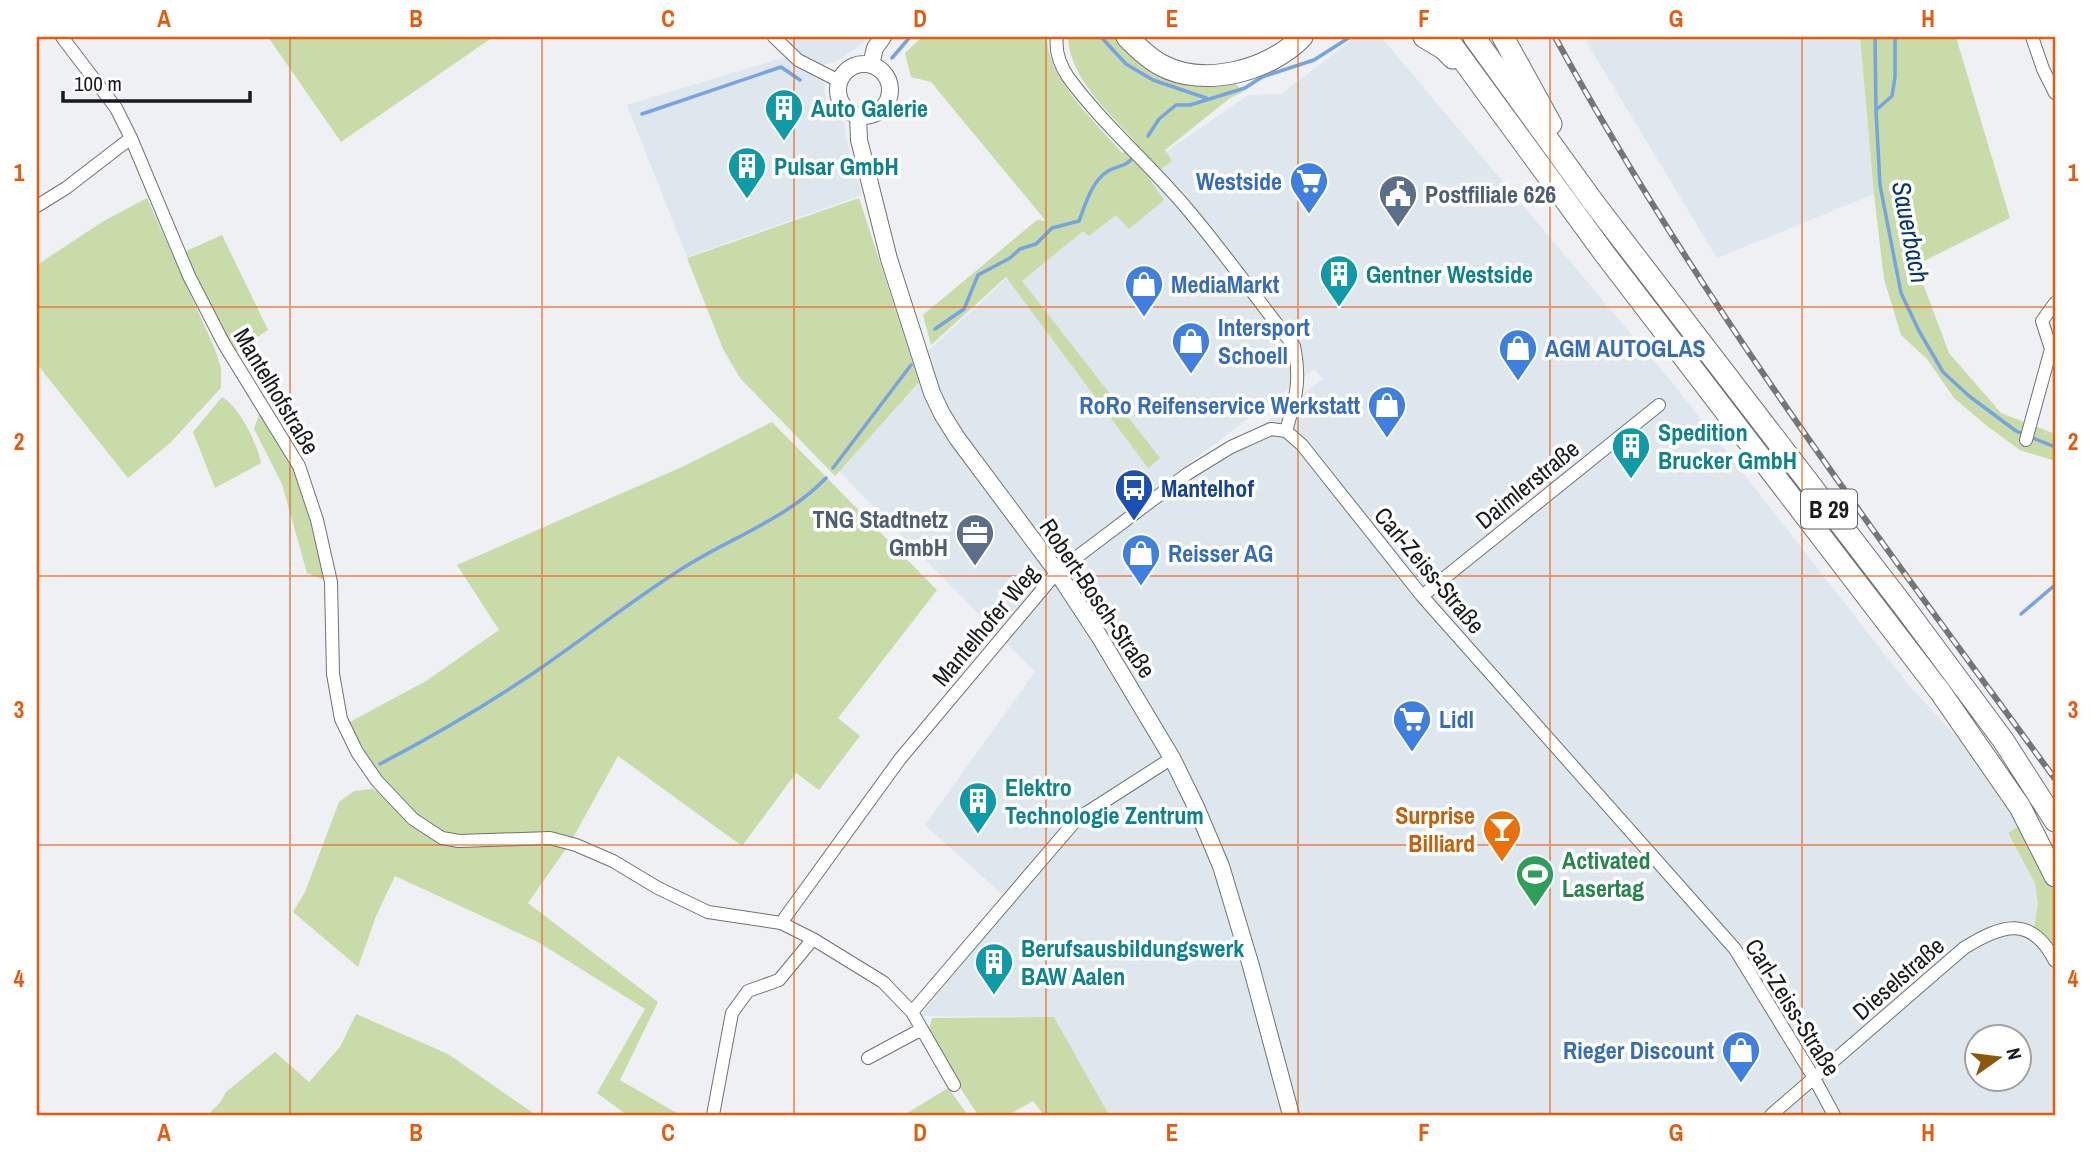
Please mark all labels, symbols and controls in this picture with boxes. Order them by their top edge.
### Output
text: A [157,3,171,34]
text: B [409,3,423,34]
text: C [661,3,675,34]
text: D [913,3,927,34]
text: E [1166,3,1178,34]
text: F [1418,3,1430,34]
text: G [1669,3,1683,34]
text: H [1921,3,1935,34]
scale bar [63,60,250,104]
text: 100 m [74,69,122,98]
building icon: Auto Galerie [763,87,805,142]
place label: Auto Galerie [811,92,928,124]
building icon: Pulsar GmbH [726,145,768,200]
place label: Pulsar GmbH [774,150,899,182]
text: 1 [14,157,25,188]
text: 1 [2068,157,2079,188]
supermarket icon: Westside [1288,160,1330,215]
place label: Westside [1196,165,1282,197]
public building icon: Postfiliale 626 [1377,173,1419,228]
place label: Postfiliale 626 [1425,178,1556,210]
water label: Sauerbach [1884,178,1938,286]
building icon: Gentner Westside [1318,253,1360,308]
place label: Gentner Westside [1366,258,1533,290]
shop icon: MediaMarkt [1123,263,1165,318]
place label: MediaMarkt [1171,268,1280,300]
place label: Intersport Schoell [1218,311,1310,371]
shop icon: Intersport Schoell [1170,320,1212,375]
street label: Mantelhofstraße [227,322,327,460]
shop icon: AGM AUTOGLAS [1497,327,1539,382]
place label: AGM AUTOGLAS [1545,332,1706,364]
shop icon: RoRo Reifenservice Werkstatt [1366,384,1408,439]
place label: RoRo Reifenservice Werkstatt [1079,389,1360,421]
place label: Spedition Brucker GmbH [1658,416,1797,476]
building icon: Spedition Brucker GmbH [1610,425,1652,480]
text: 2 [14,426,24,457]
text: 2 [2068,426,2078,457]
street label: Daimlerstraße [1468,432,1586,536]
bus stop icon: Mantelhof [1113,467,1155,522]
place label: Mantelhof [1161,472,1254,504]
road number: B 29 [1801,489,1857,528]
street label: Carl-Zeiss-Straße [1367,500,1493,640]
place label: TNG Stadtnetz GmbH [812,503,948,563]
office icon: TNG Stadtnetz GmbH [954,512,996,567]
street label: Robert-Bosch-Straße [1033,512,1163,684]
shop icon: Reisser AG [1120,532,1162,587]
place label: Reisser AG [1168,537,1273,569]
street label: Mantelhofer Weg [925,557,1045,693]
text: 3 [14,694,24,725]
text: 3 [2068,694,2078,725]
supermarket icon: Lidl [1391,698,1433,753]
place label: Lidl [1439,703,1474,735]
place label: Elektro Technologie Zentrum [1005,771,1204,831]
building icon: Elektro Technologie Zentrum [957,780,999,835]
place label: Surprise Billiard [1395,799,1475,859]
bar icon: Surprise Billiard [1481,808,1523,863]
place label: Activated Lasertag [1562,844,1651,904]
sports icon: Activated Lasertag [1514,853,1556,908]
street label: Dieselstraße [1845,929,1951,1027]
place label: Berufsausbildungswerk BAW Aalen [1021,932,1244,992]
street label: Carl-Zeiss-Straße [1738,932,1848,1082]
building icon: Berufsausbildungswerk BAW Aalen [973,941,1015,996]
text: 4 [14,963,25,994]
text: 4 [2068,963,2079,994]
north arrow [1962,1023,2032,1092]
shop icon: Rieger Discount [1720,1029,1762,1084]
place label: Rieger Discount [1563,1034,1714,1066]
text: N [2001,1045,2028,1062]
text: A [157,1117,171,1148]
text: B [409,1117,423,1148]
text: C [661,1117,675,1148]
text: D [913,1117,927,1148]
text: E [1166,1117,1178,1148]
text: F [1418,1117,1430,1148]
text: G [1669,1117,1683,1148]
text: H [1921,1117,1935,1148]

